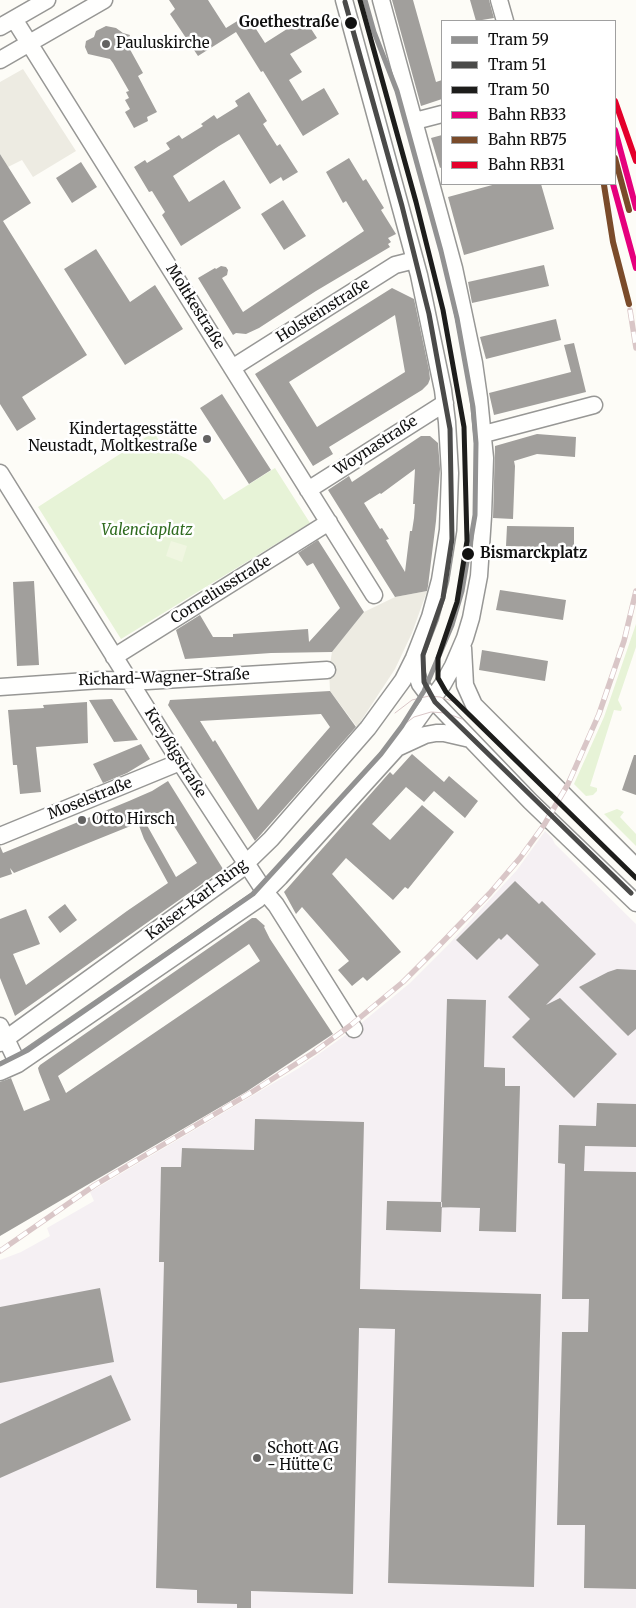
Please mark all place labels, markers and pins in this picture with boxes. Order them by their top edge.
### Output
place label: Goethestraße [239,14,339,32]
marker: Goethestraße [343,15,359,31]
place label: Pauluskirche [116,35,210,53]
marker: Pauluskirche [100,38,112,50]
place label: Kindertagesstätte Neustadt, Moltkestraße [28,421,197,456]
marker: Kindertagesstätte Neustadt, Moltkestraße [201,433,213,445]
place label: Bismarckplatz [480,545,587,563]
marker: Bismarckplatz [460,546,476,562]
place label: Otto Hirsch [92,811,175,829]
marker: Otto Hirsch [76,814,88,826]
place label: Schott AG - Hütte C [267,1440,339,1475]
marker: Schott AG - Hütte C [251,1452,263,1464]

